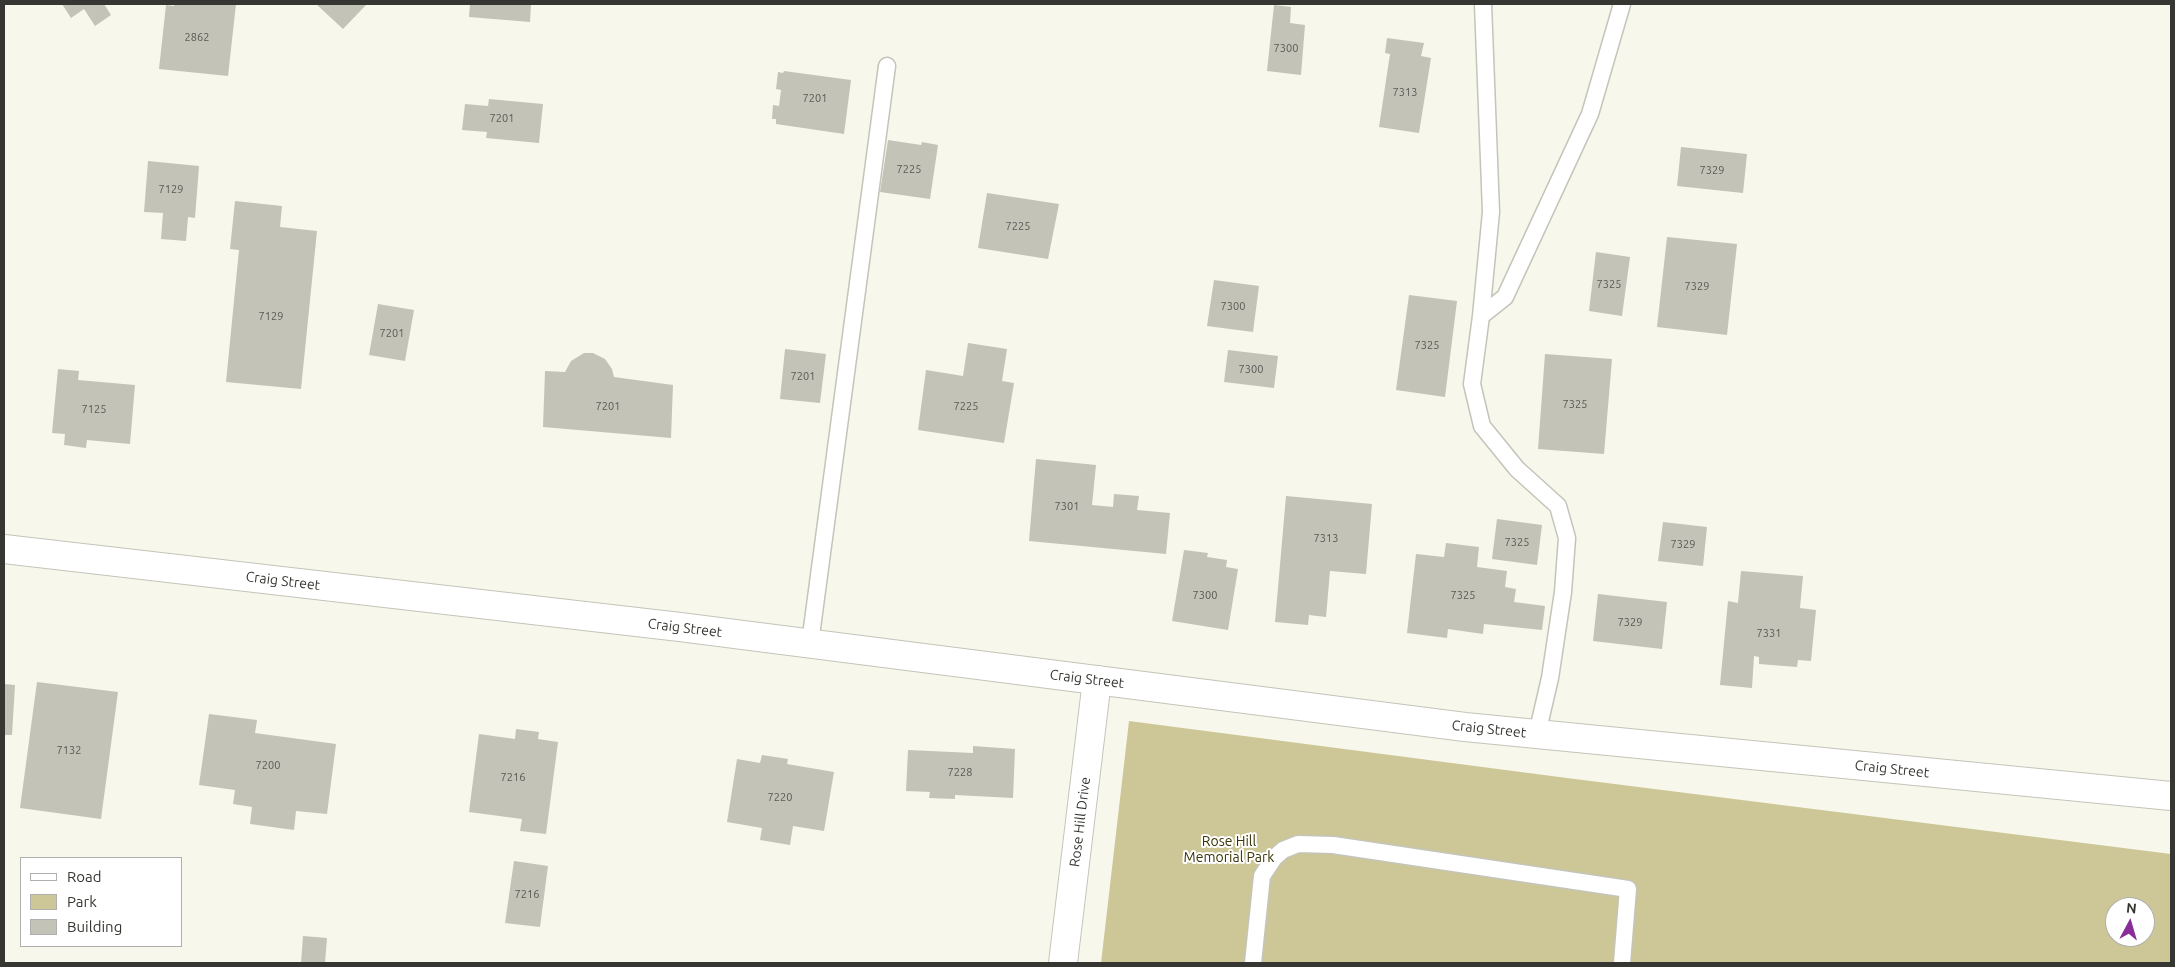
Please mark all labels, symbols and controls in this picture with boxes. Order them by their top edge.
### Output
house number: 2862 [185,30,209,44]
house number: 7300 [1274,41,1298,55]
house number: 7313 [1393,85,1417,99]
house number: 7201 [803,91,827,105]
house number: 7201 [490,111,514,125]
house number: 7225 [897,162,921,176]
house number: 7329 [1700,163,1724,177]
house number: 7129 [159,182,183,196]
house number: 7225 [1006,219,1030,233]
house number: 7325 [1597,277,1621,291]
house number: 7329 [1685,279,1709,293]
house number: 7300 [1221,299,1245,313]
house number: 7129 [259,309,283,323]
house number: 7201 [380,326,404,340]
house number: 7325 [1415,338,1439,352]
house number: 7300 [1239,362,1263,376]
house number: 7201 [791,369,815,383]
house number: 7325 [1563,397,1587,411]
house number: 7201 [596,399,620,413]
house number: 7225 [954,399,978,413]
house number: 7125 [82,402,106,416]
house number: 7301 [1055,499,1079,513]
house number: 7313 [1314,531,1338,545]
house number: 7325 [1505,535,1529,549]
house number: 7329 [1671,537,1695,551]
street label: Craig Street [245,568,321,594]
house number: 7300 [1193,588,1217,602]
house number: 7325 [1451,588,1475,602]
street label: Craig Street [647,615,723,641]
house number: 7329 [1618,615,1642,629]
house number: 7331 [1757,626,1781,640]
street label: Craig Street [1049,666,1125,692]
street label: Craig Street [1451,717,1527,741]
house number: 7132 [57,743,81,757]
street label: Craig Street [1854,757,1930,781]
house number: 7200 [256,758,280,772]
house number: 7228 [948,765,972,779]
house number: 7216 [501,770,525,784]
street label: Rose Hill Drive [1066,776,1094,868]
house number: 7220 [768,790,792,804]
park label: Rose Hill Memorial Park [1184,833,1274,866]
legend [20,857,182,947]
text: Road [67,868,102,885]
house number: 7216 [515,887,539,901]
text: Park [67,893,97,910]
north arrow [2105,897,2155,947]
text: N [2125,900,2137,917]
text: Building [67,918,122,935]

